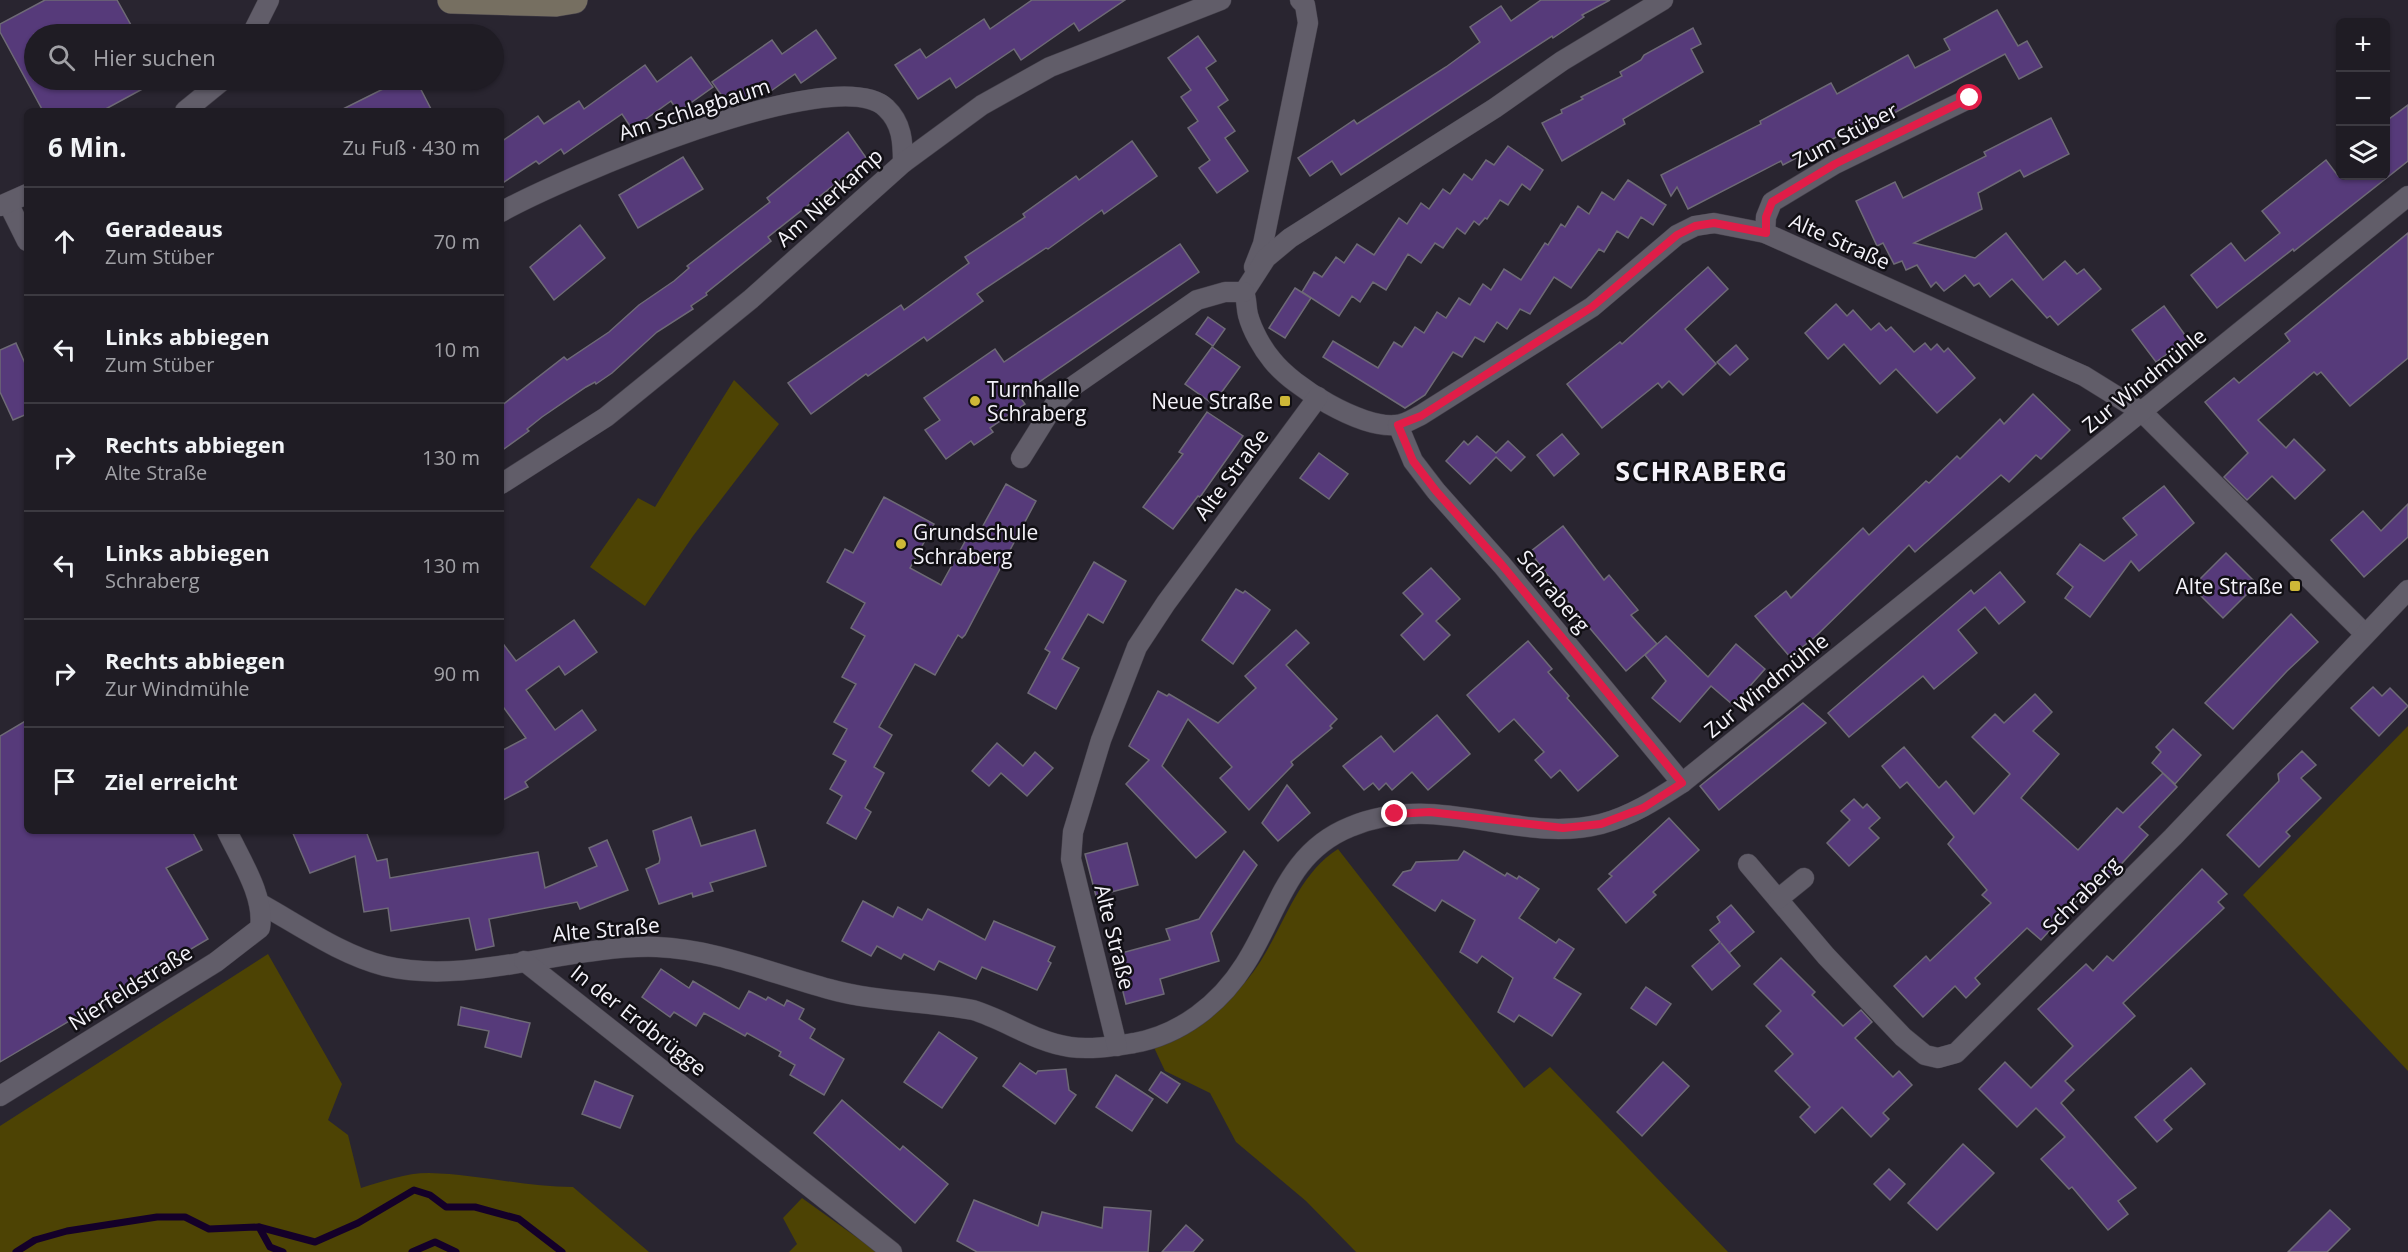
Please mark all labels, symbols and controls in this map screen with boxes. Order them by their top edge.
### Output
map controls [2336,18,2390,180]
button: + [2336,18,2390,72]
search box [24,24,504,90]
icon: search [45,41,78,74]
text: Hier suchen [93,42,216,72]
street label: Am Schlagbaum [615,71,773,147]
button: − [2336,72,2390,126]
route start [1956,84,1982,110]
street label: Zum Stüber [1788,95,1903,174]
button: layers [2336,126,2390,180]
text: 6 Min. [48,129,127,165]
text: Zu Fuß · 430 m [342,134,480,161]
street label: Am Nierkamp [770,142,888,252]
street label: Alte Straße [1785,206,1895,276]
text: Geradeaus [105,213,223,243]
icon: ahead [48,225,81,258]
text: 70 m [433,228,480,255]
text: Zum Stüber [105,243,214,270]
text: Links abbiegen [105,321,270,351]
street label: Zur Windmühle [2076,321,2212,439]
icon: left [48,333,81,366]
text: 10 m [433,336,480,363]
text: Zum Stüber [105,351,214,378]
place label: Turnhalle Schraberg [987,375,1086,427]
place label: Neue Straße [1151,387,1273,415]
marker: Turnhalle Schraberg [968,394,982,408]
marker: Neue Straße [1278,394,1292,408]
street label: Alte Straße [1187,423,1275,525]
text: Rechts abbiegen [105,429,285,459]
icon: right [48,441,81,474]
text: 130 m [422,444,480,471]
district label: SCHRABERG [1615,452,1789,489]
text: Alte Straße [105,459,207,486]
place label: Grundschule Schraberg [913,518,1038,570]
text: Links abbiegen [105,537,270,567]
marker: Grundschule Schraberg [894,537,908,551]
street label: Schraberg [1511,544,1597,638]
icon: left [48,549,81,582]
text: 130 m [422,552,480,579]
text: Schraberg [105,567,200,594]
place label: Alte Straße [2176,572,2283,600]
marker: Alte Straße [2288,579,2302,593]
street label: Zur Windmühle [1698,626,1834,744]
text: Rechts abbiegen [105,645,285,675]
icon: right [48,657,81,690]
text: 90 m [433,660,480,687]
text: Zur Windmühle [105,675,249,702]
icon: arrive [48,765,81,798]
text: Ziel erreicht [105,766,238,796]
route end [1381,800,1407,826]
street label: Schraberg [2036,850,2126,940]
street label: Alte Straße [1088,881,1142,993]
street label: Alte Straße [551,910,661,948]
street label: Nierfeldstraße [63,938,197,1036]
street label: In der Erdbrügge [565,958,713,1082]

